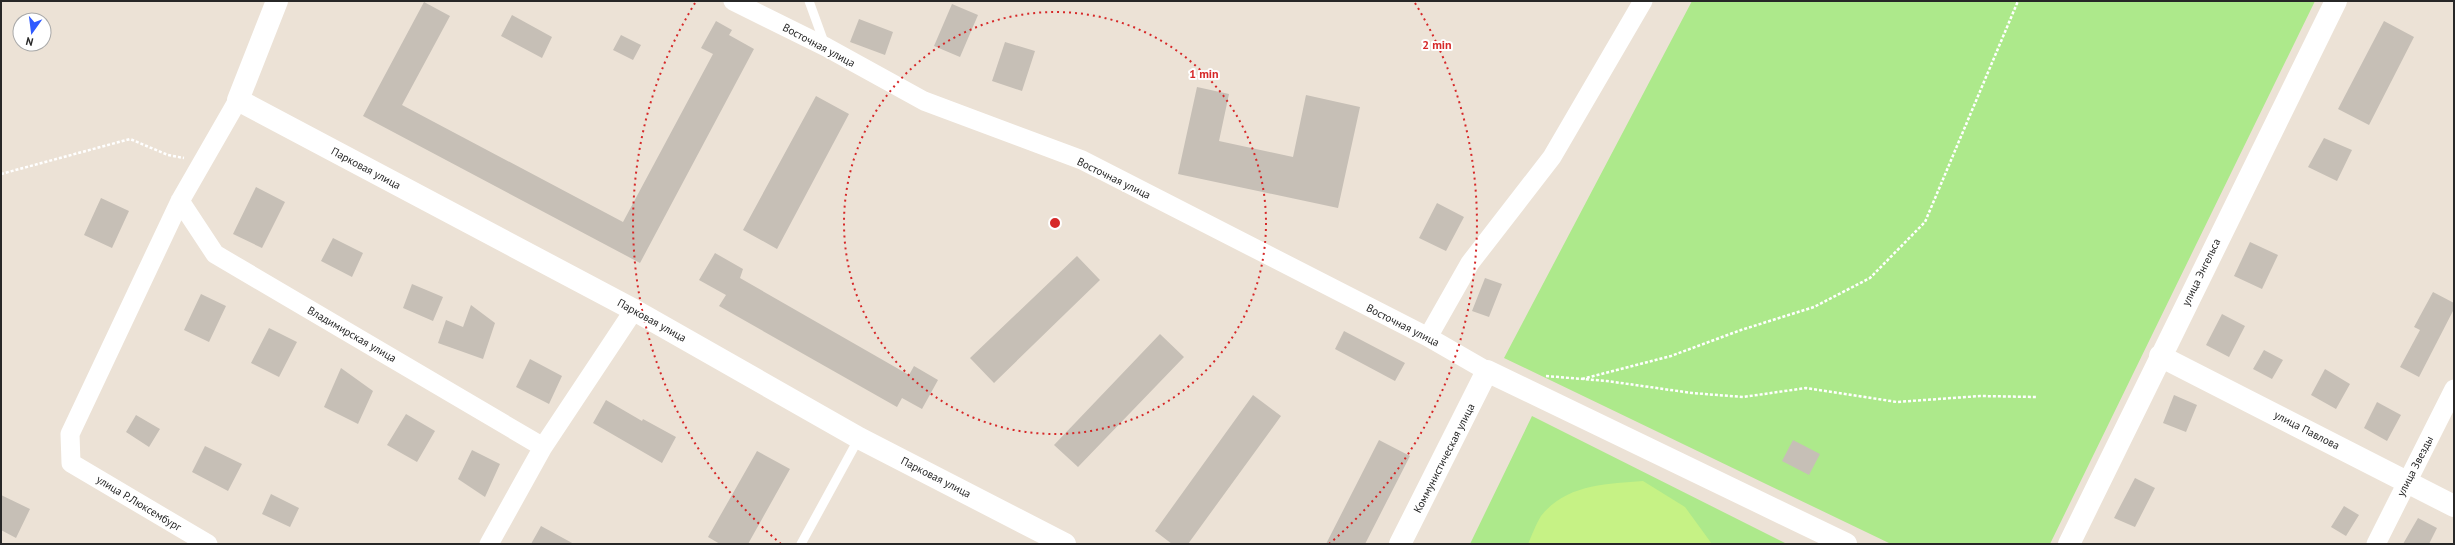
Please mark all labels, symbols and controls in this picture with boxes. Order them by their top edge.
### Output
north arrow [12,12,52,52]
street label: Восточная улица [780,20,858,70]
text: N [24,34,35,49]
text: 2 min [1422,37,1452,52]
text: 1 min [1189,66,1219,81]
street label: Парковая улица [329,144,403,192]
street label: Восточная улица [1075,154,1153,202]
centre of rings [1048,216,1062,230]
street label: улица Энгельса [2179,236,2223,308]
street label: Парковая улица [615,295,689,345]
street label: Восточная улица [1364,301,1442,349]
street label: Владимирская улица [305,303,399,365]
street label: Коммунистическая улица [1410,401,1478,515]
street label: улица Павлова [2272,408,2342,452]
street label: улица Звезды [2394,433,2436,499]
street label: Парковая улица [899,453,973,501]
street label: улица Р.Люксембург [94,472,185,534]

